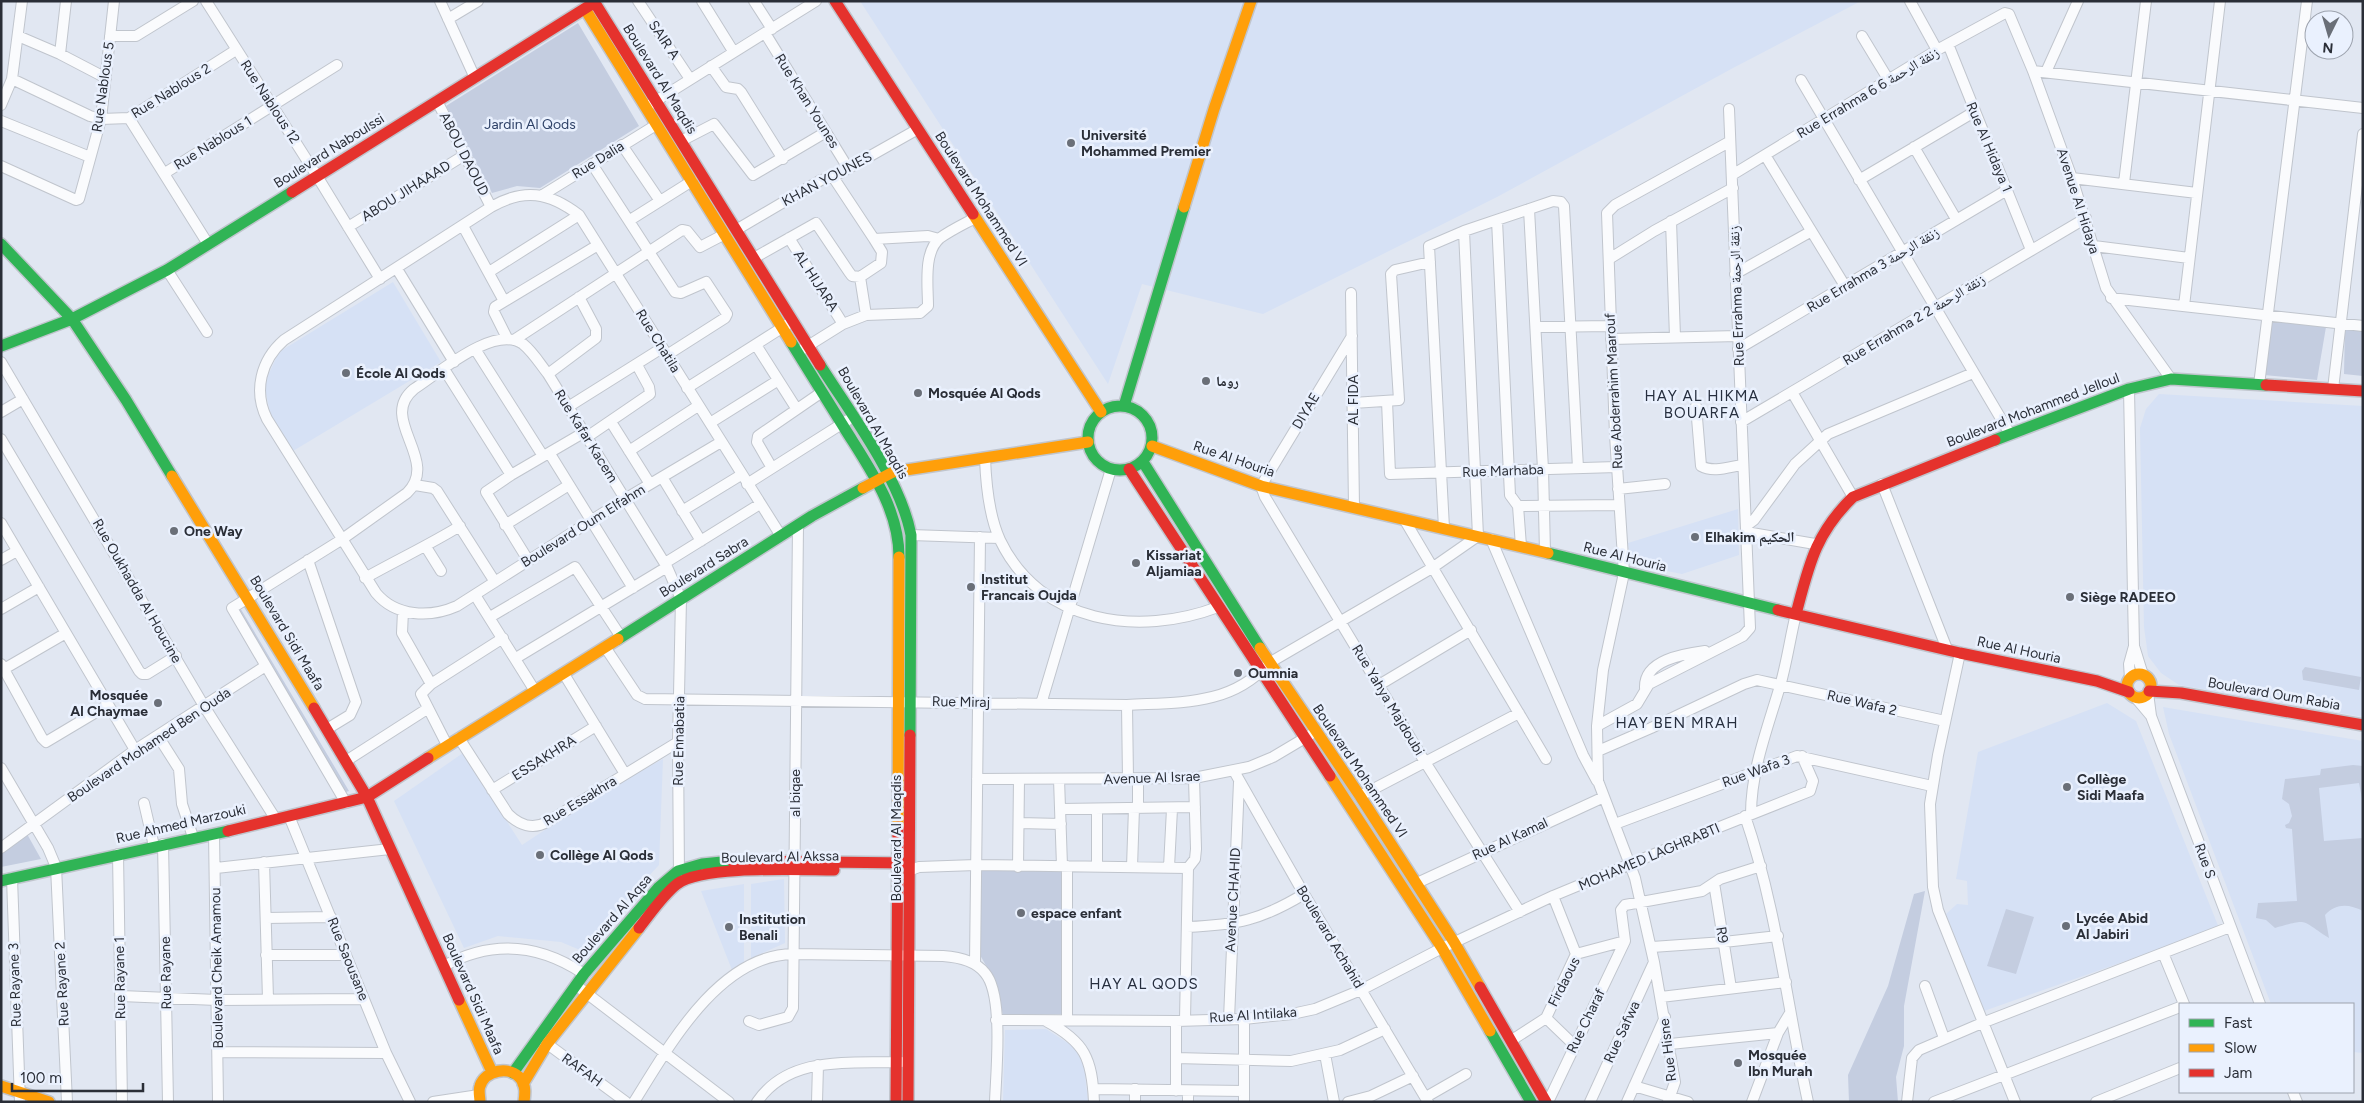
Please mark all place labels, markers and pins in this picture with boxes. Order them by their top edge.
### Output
place label: Université Mohammed Premier [1081,127,1212,160]
marker: Université Mohammed Premier [1065,137,1077,149]
place label: École Al Qods [356,365,446,382]
marker: École Al Qods [340,367,352,379]
place label: روما [1216,373,1239,390]
marker: روما [1200,375,1212,387]
place label: Mosquée Al Qods [928,385,1041,402]
marker: Mosquée Al Qods [912,387,924,399]
place label: One Way [184,523,244,540]
marker: One Way [168,525,180,537]
place label: Elhakim الحكيم [1705,529,1794,547]
marker: Elhakim الحكيم [1689,531,1701,543]
place label: Kissariat Aljamiaa [1146,547,1202,580]
marker: Kissariat Aljamiaa [1130,557,1142,569]
place label: Institut Francais Oujda [981,571,1077,604]
marker: Institut Francais Oujda [965,581,977,593]
place label: Siège RADEEO [2080,589,2176,606]
marker: Siège RADEEO [2064,591,2076,603]
place label: Oumnia [1248,665,1298,682]
marker: Oumnia [1232,667,1244,679]
place label: Mosquée Al Chaymae [70,687,148,720]
marker: Mosquée Al Chaymae [152,697,164,709]
place label: Collège Sidi Maafa [2077,771,2144,804]
marker: Collège Sidi Maafa [2061,781,2073,793]
place label: Collège Al Qods [550,847,654,864]
marker: Collège Al Qods [534,849,546,861]
place label: espace enfant [1031,905,1122,922]
marker: espace enfant [1015,907,1027,919]
place label: Lycée Abid Al Jabiri [2076,910,2148,943]
place label: Institution Benali [739,911,806,944]
marker: Lycée Abid Al Jabiri [2060,920,2072,932]
marker: Institution Benali [723,921,735,933]
place label: Mosquée Ibn Murah [1748,1047,1812,1080]
marker: Mosquée Ibn Murah [1732,1057,1744,1069]

